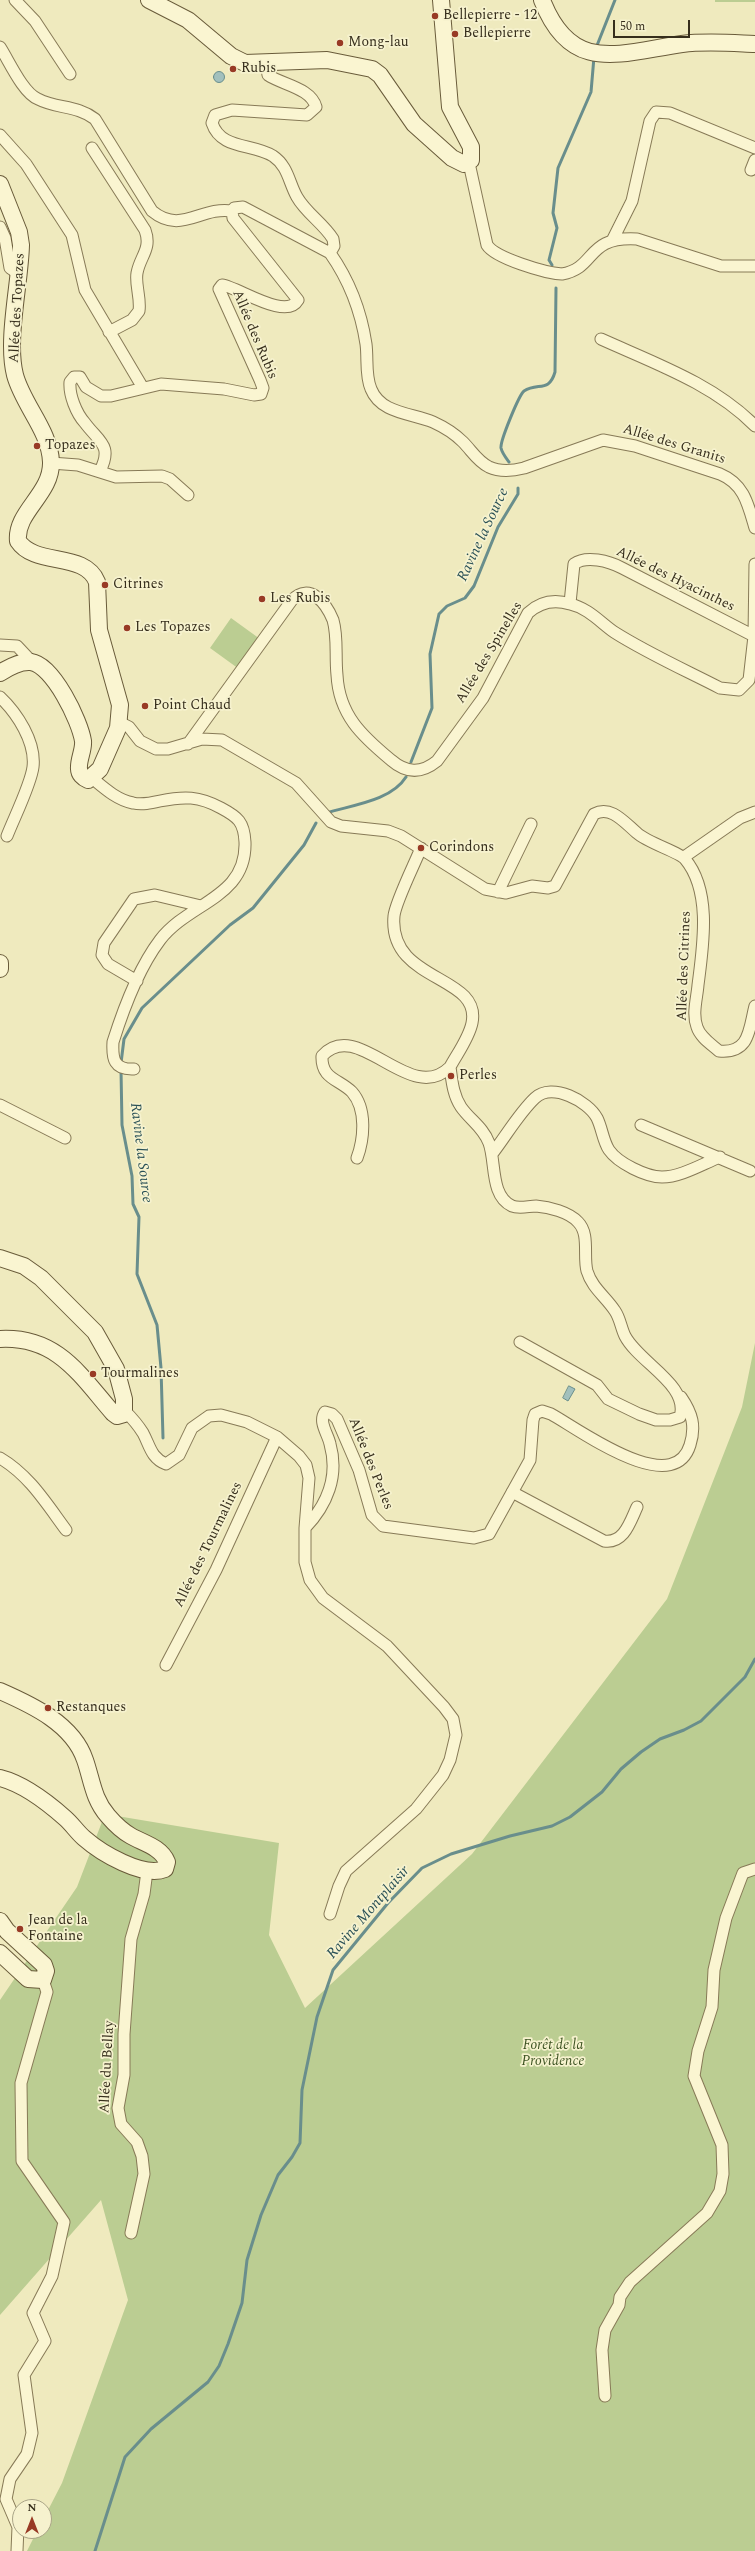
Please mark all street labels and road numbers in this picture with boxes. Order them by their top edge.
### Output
street label: Allée des Topazes [7,253,29,363]
street label: Allée des Rubis [228,288,280,382]
street label: Allée des Granits [621,421,727,469]
street label: Allée des Hyacinthes [613,544,737,616]
street label: Allée des Spinelles [453,599,527,707]
street label: Allée des Citrines [675,911,695,1021]
street label: Allée des Perles [344,1416,396,1512]
street label: Allée des Tourmalines [171,1479,247,1611]
street label: Allée du Bellay [97,2020,119,2114]

